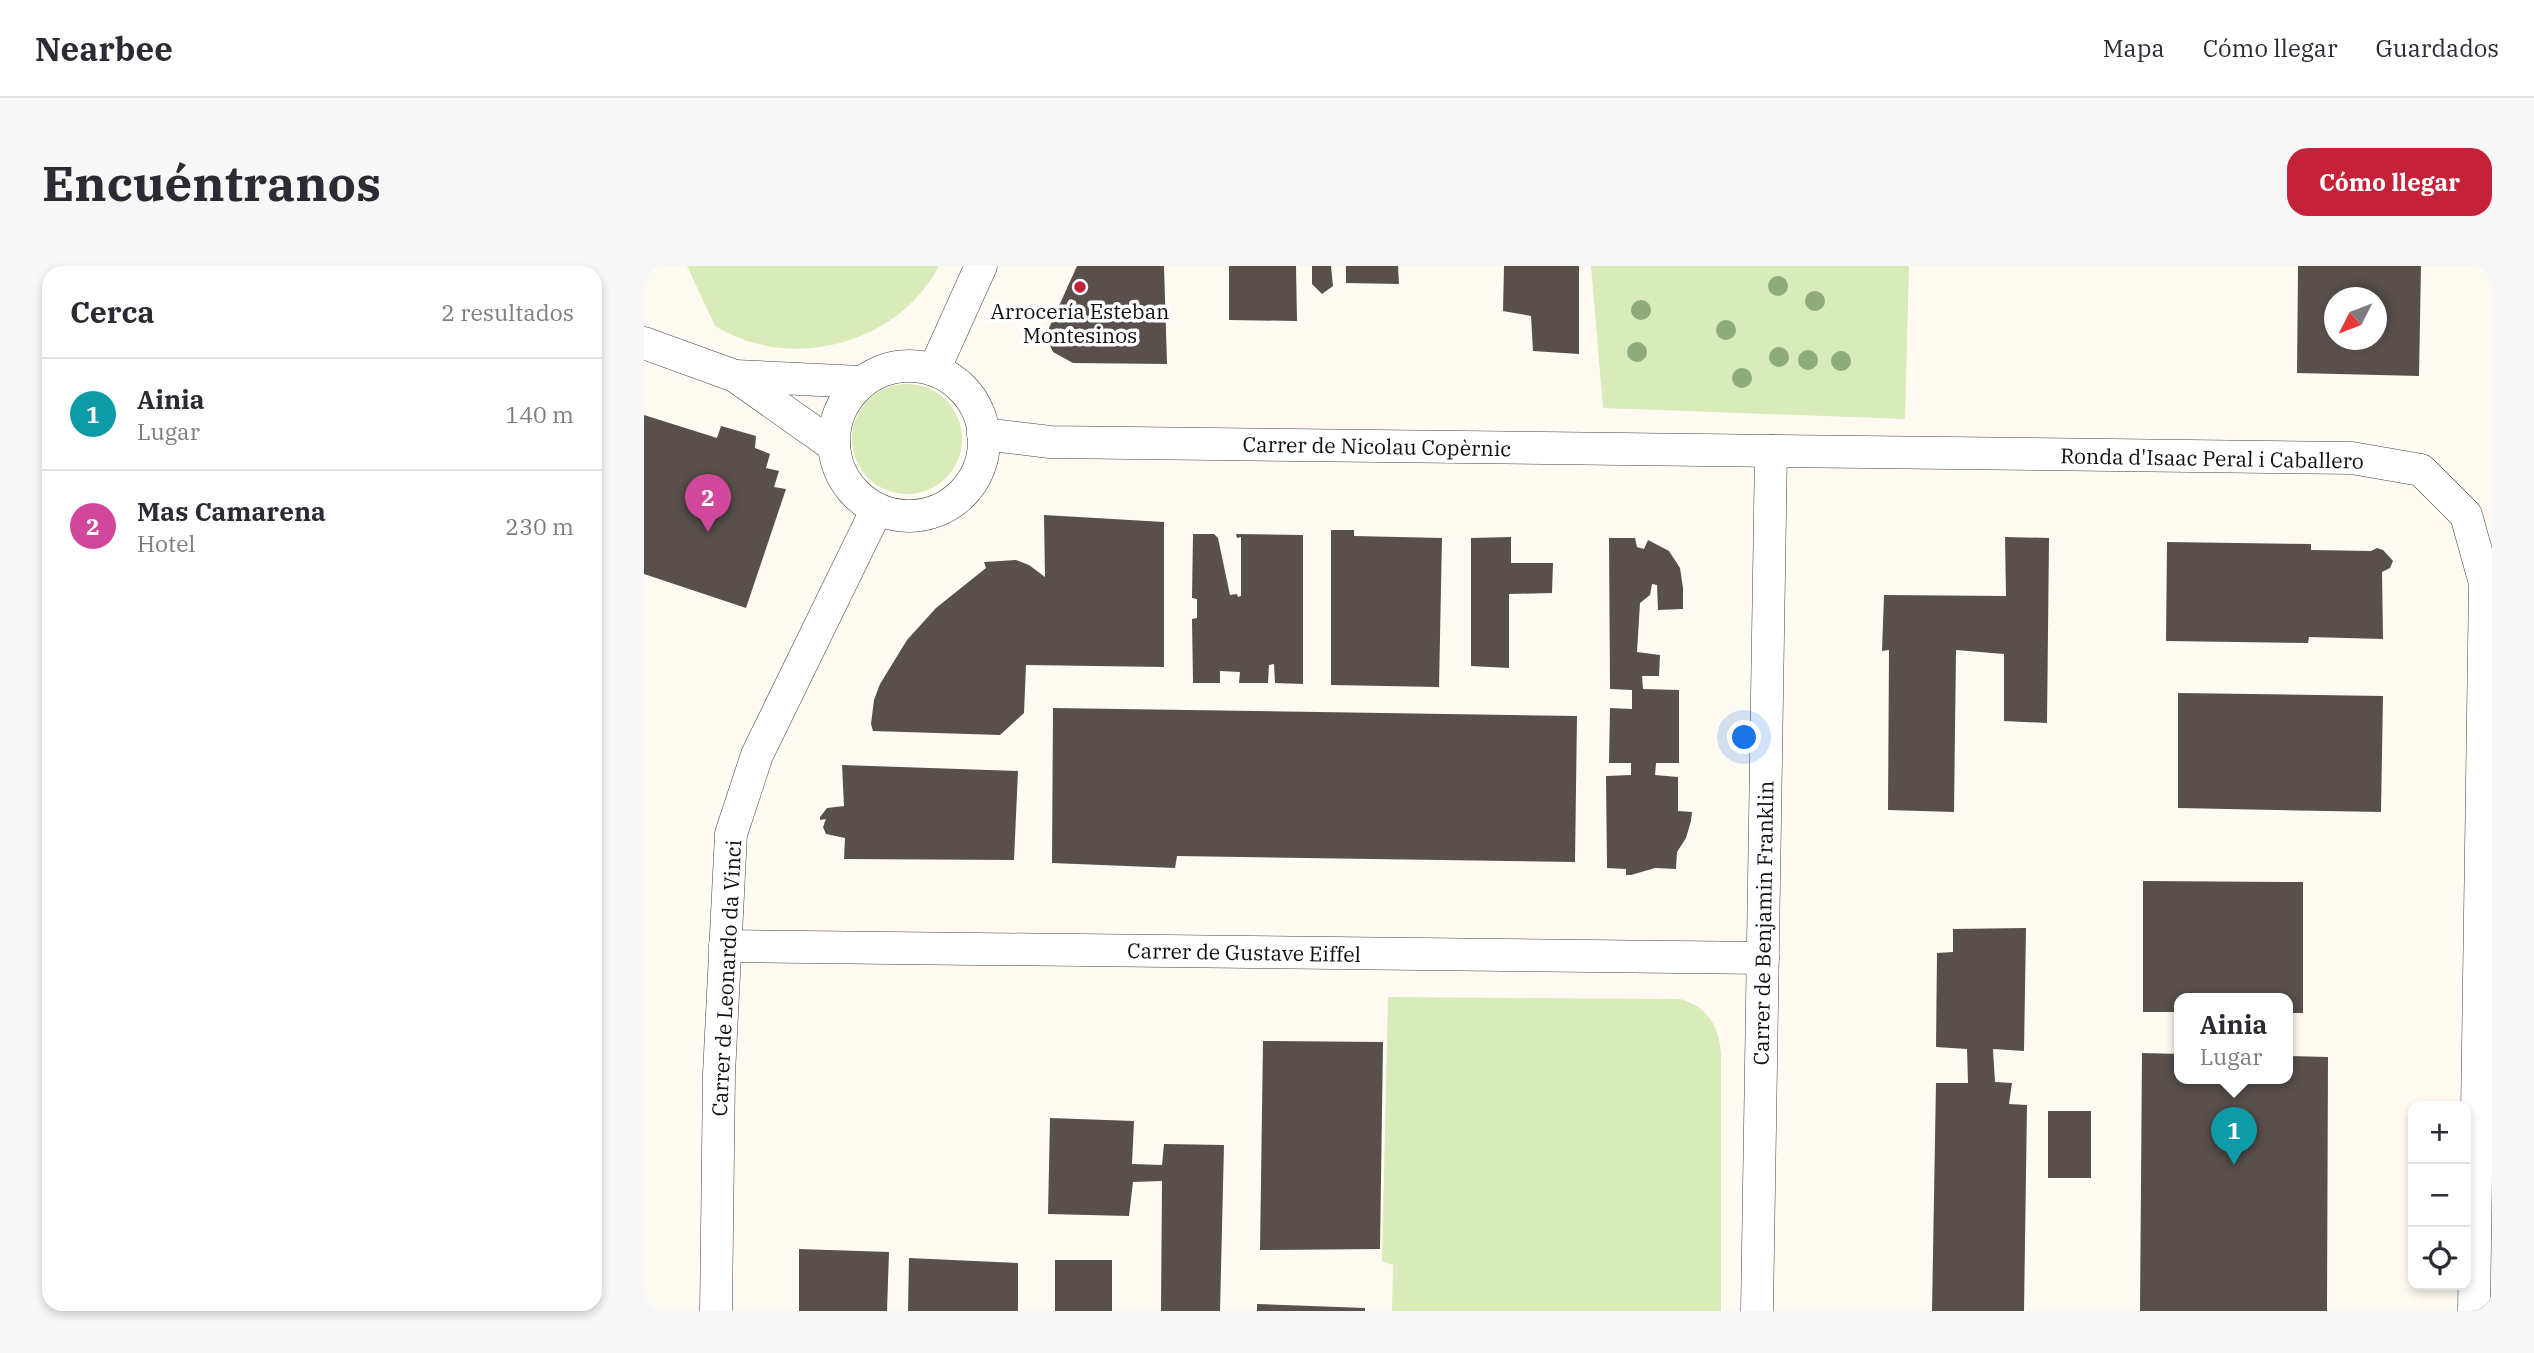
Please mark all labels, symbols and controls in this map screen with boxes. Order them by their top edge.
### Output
text: Nearbee [35,27,173,70]
text: Mapa [2103,32,2165,64]
text: Cómo llegar [2203,32,2338,64]
text: Guardados [2376,32,2499,64]
button: Cómo llegar [2287,148,2492,216]
text: Encuéntranos [42,151,381,214]
marker: Arrocería Esteban Montesinos [1072,279,1088,295]
north arrow [2324,287,2387,350]
text: Cerca [70,292,155,331]
text: 2 resultados [441,297,574,327]
place label: Arrocería Esteban Montesinos [990,297,1170,349]
text: Ainia [137,382,205,416]
text: 1 [86,399,100,429]
text: 140 m [505,399,574,429]
text: Lugar [137,416,200,446]
street label: Carrer de Nicolau Copèrnic [1243,430,1511,462]
street label: Ronda d'Isaac Peral i Caballero [2060,441,2364,475]
pin: 2 [685,474,731,532]
text: Mas Camarena [137,494,326,528]
text: 2 [86,511,100,541]
text: 230 m [505,511,574,541]
text: Hotel [137,528,195,558]
your location [1727,720,1761,754]
street label: Carrer de Benjamin Franklin [1747,780,1779,1066]
street label: Carrer de Leonardo da Vinci [705,839,747,1117]
street label: Carrer de Gustave Eiffel [1127,936,1361,968]
popup [2174,993,2293,1084]
text: Ainia [2200,1007,2267,1041]
text: Lugar [2200,1041,2263,1071]
map controls [2408,1101,2471,1290]
button: + [2408,1101,2471,1164]
pin: 1 [2211,1107,2257,1165]
button: − [2408,1164,2471,1227]
button: locate [2408,1227,2471,1290]

